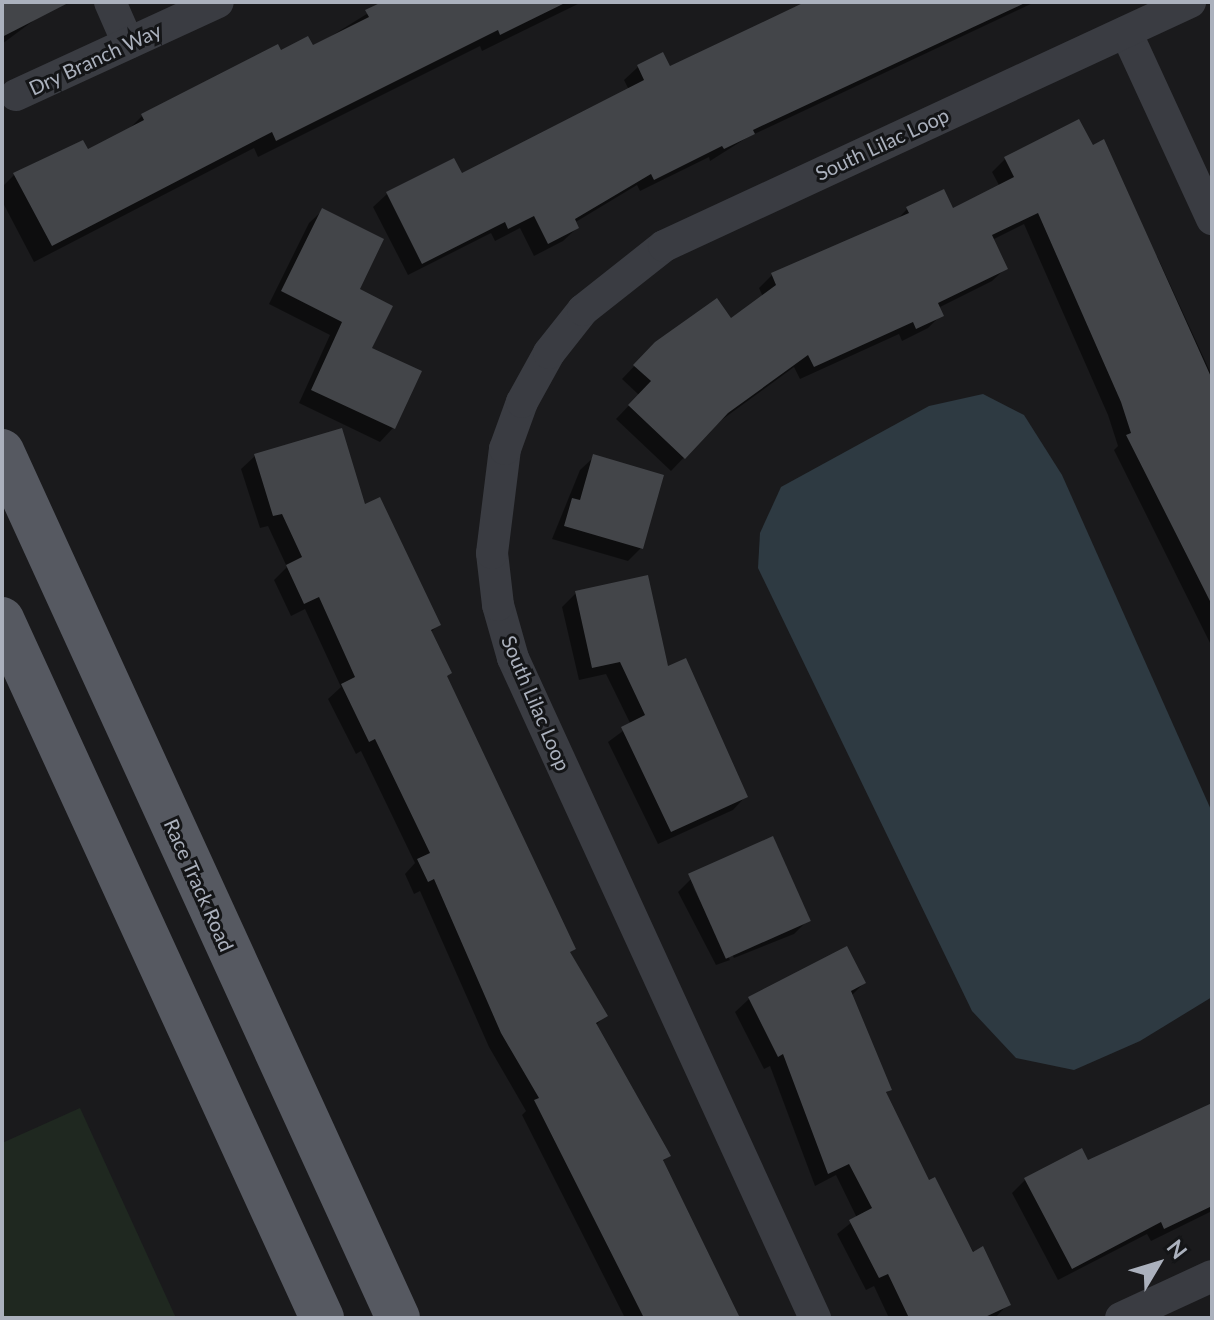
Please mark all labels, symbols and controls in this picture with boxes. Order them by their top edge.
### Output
street label: Dry Branch Way [25,18,165,100]
street label: South Lilac Loop [811,103,953,185]
street label: South Lilac Loop [497,632,575,774]
street label: Race Track Road [159,815,239,955]
north arrow [1118,1224,1198,1304]
text: N [1161,1234,1193,1264]

